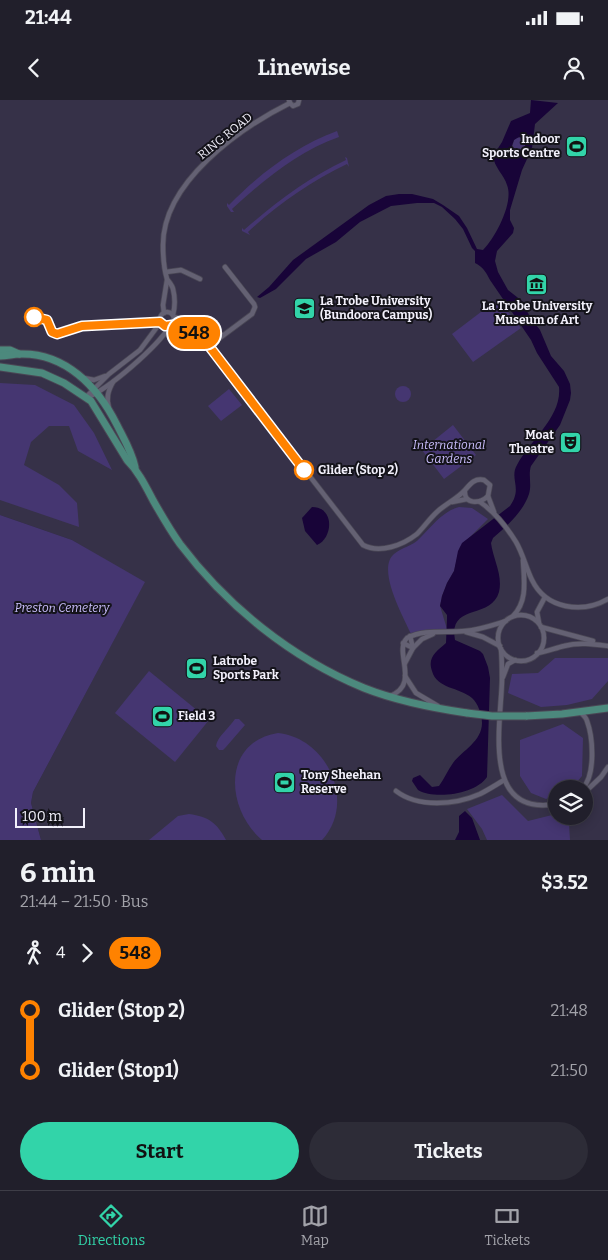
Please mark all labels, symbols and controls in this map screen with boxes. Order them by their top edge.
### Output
text: 21:44 [25,6,72,29]
icon: back [20,54,48,82]
text: Linewise [257,54,351,81]
icon: person [560,54,588,82]
street label: RING ROAD [195,110,255,162]
place label: Indoor Sports Centre [482,132,560,160]
sports icon: Indoor Sports Centre [564,134,588,158]
museum icon: La Trobe University Museum of Art [525,273,549,297]
place label: La Trobe University (Bundoora Campus) [320,294,432,322]
school or university icon: La Trobe University (Bundoora Campus) [292,296,316,320]
place label: La Trobe University Museum of Art [482,299,593,327]
unlabelled marker [24,307,44,327]
line badge: 548 [165,317,223,349]
text: 548 [178,322,210,344]
place label: Moat Theatre [509,428,554,456]
theatre icon: Moat Theatre [558,430,582,454]
park label: International Gardens [413,438,485,466]
marker: Glider (Stop 2) [294,460,314,480]
place label: Glider (Stop 2) [318,462,398,477]
park label: Preston Cemetery [15,601,110,615]
place label: Latrobe Sports Park [213,654,280,682]
sports icon: Latrobe Sports Park [185,656,209,680]
sports icon: Field 3 [150,704,174,728]
place label: Field 3 [178,709,215,723]
place label: Tony Sheehan Reserve [301,768,381,796]
sports icon: Tony Sheehan Reserve [273,770,297,794]
map controls [548,780,593,825]
button: layers [548,780,593,825]
scale bar [15,805,85,828]
text: 100 m [22,808,62,825]
text: 6 min [20,856,95,889]
text: $3.52 [541,871,588,894]
text: 21:44 – 21:50 · Bus [20,892,148,911]
icon: walk [20,939,48,967]
icon: forward [73,939,101,967]
text: 548 [119,942,151,964]
text: 4 [56,943,65,962]
text: Glider (Stop 2) [58,999,185,1022]
text: 21:48 [550,1001,588,1020]
text: Glider (Stop1) [58,1059,179,1082]
text: 21:50 [551,1061,588,1080]
button: Start [20,1122,299,1180]
button: Tickets [309,1122,588,1180]
tab: Directions [78,1202,145,1249]
tab: Map [301,1202,329,1249]
tab: Tickets [485,1202,530,1249]

